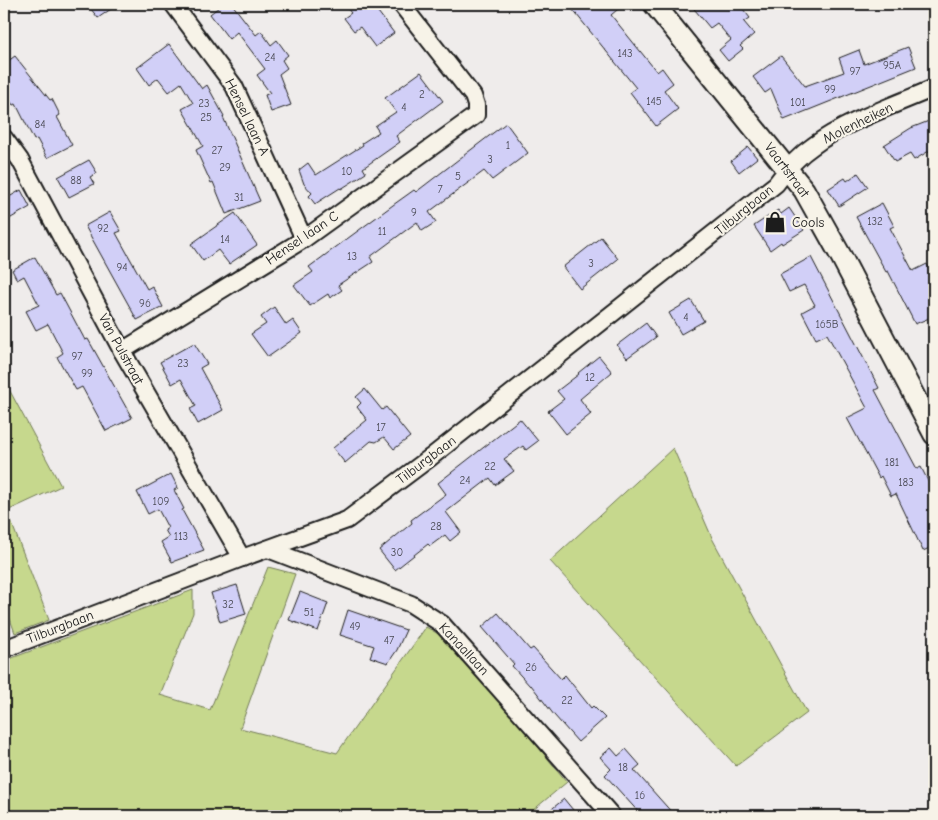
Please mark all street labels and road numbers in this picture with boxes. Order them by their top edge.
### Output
street label: Hensel laan A [221,76,273,158]
street label: Molenheiken [820,99,896,147]
street label: Vaartstraat [761,139,814,202]
street label: Tilburgbaan [711,181,777,239]
street label: Hensel laan C [262,207,342,269]
street label: Van Pulstraat [95,311,148,388]
street label: Tilburgbaan [393,432,459,488]
street label: Tilburgbaan [24,606,96,648]
street label: Kanaallaan [435,619,493,679]

